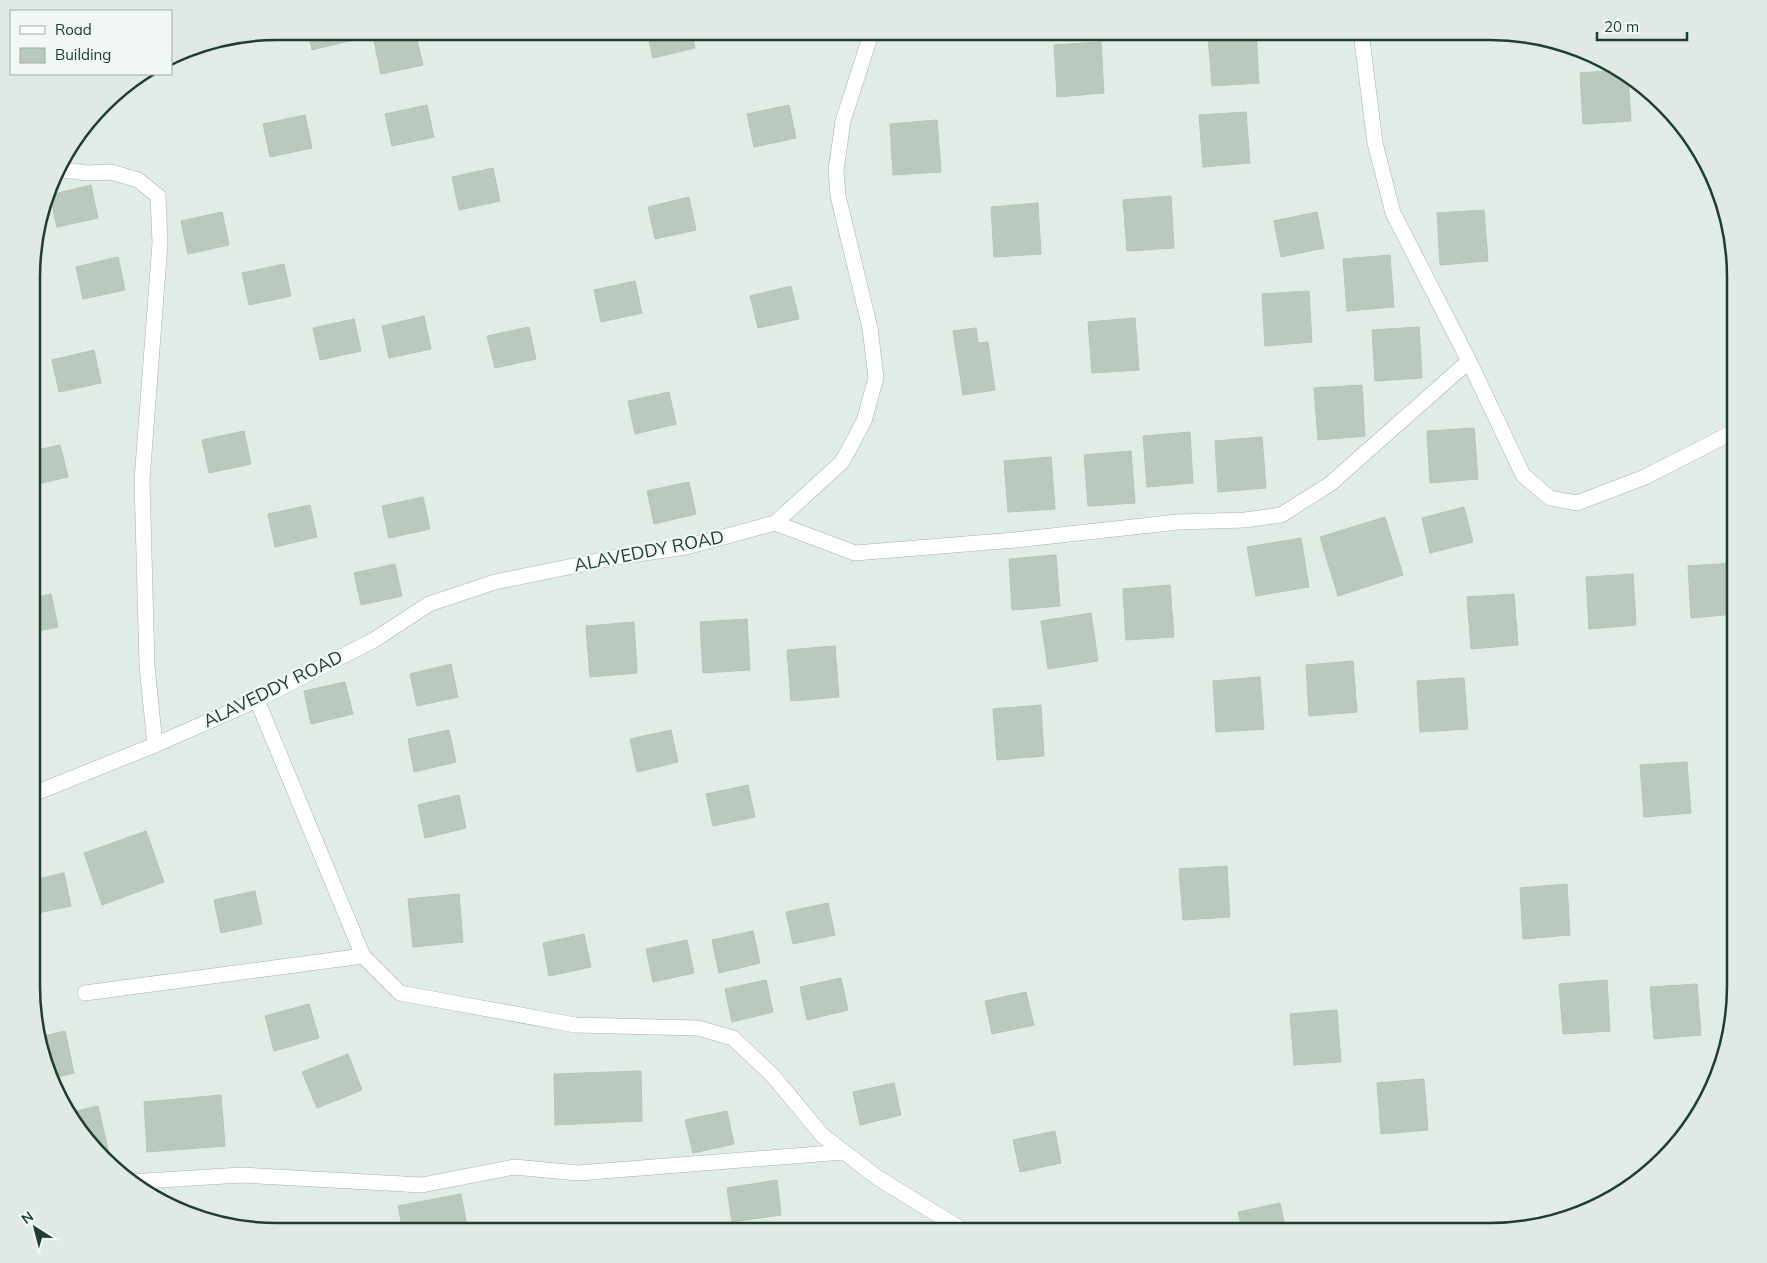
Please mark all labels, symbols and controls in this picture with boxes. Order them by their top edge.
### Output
legend [10,10,172,75]
scale bar [1597,10,1687,42]
text: 20 m [1604,17,1639,36]
text: Road [55,20,92,39]
text: Building [55,45,111,64]
street label: ALAVEDDY ROAD [572,525,726,576]
street label: ALAVEDDY ROAD [199,645,346,732]
north arrow [10,1203,60,1253]
text: N [18,1207,37,1228]

